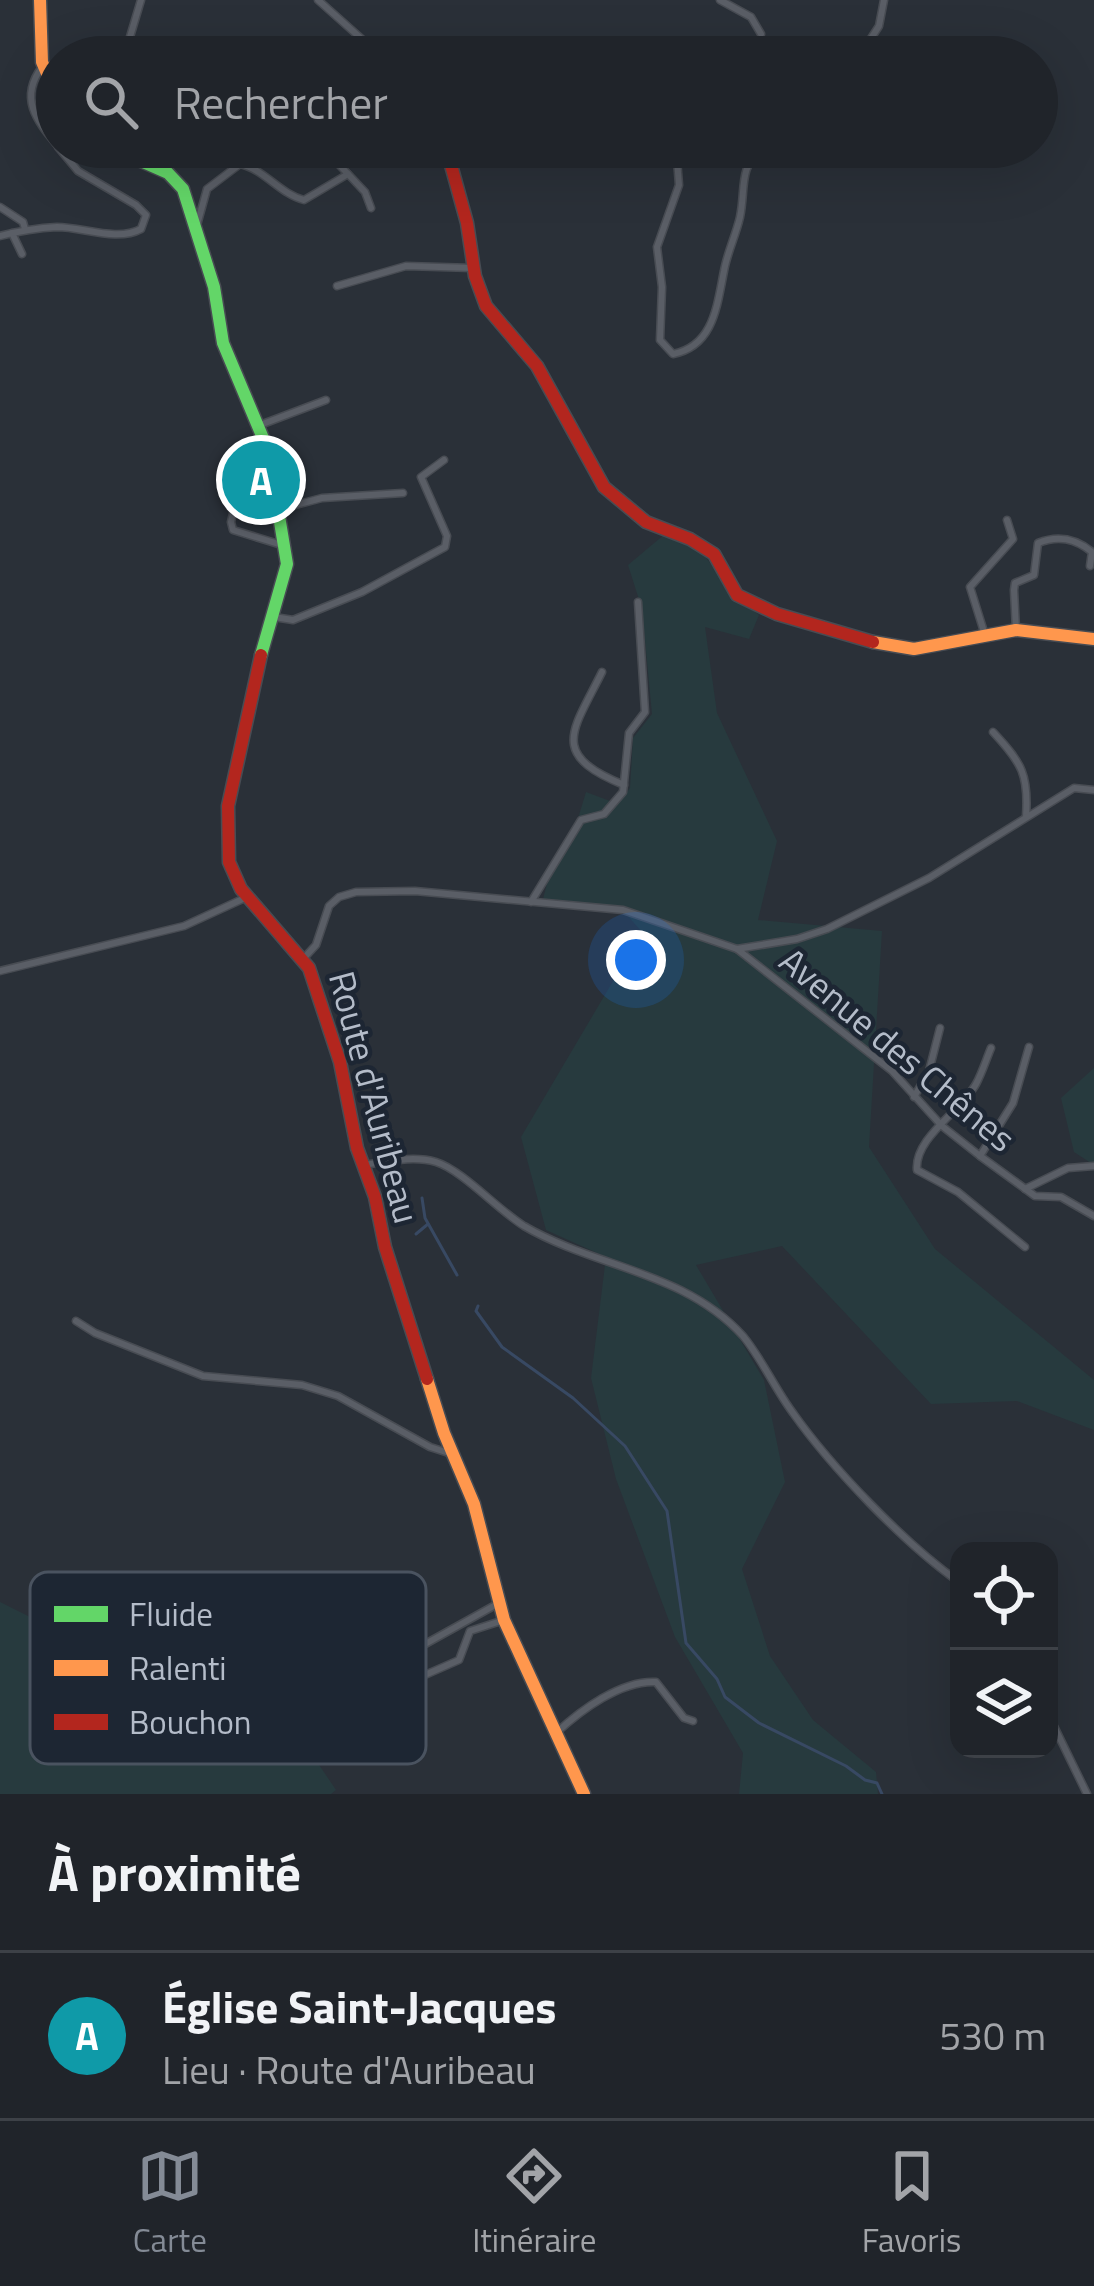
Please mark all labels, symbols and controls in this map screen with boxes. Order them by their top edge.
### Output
search box [36,36,1058,168]
text: Rechercher [174,68,388,136]
icon: search [78,69,144,135]
pin: A [222,435,300,525]
your location [606,930,666,990]
street label: Avenue des Chênes [768,934,1028,1164]
street label: Route d'Auribeau [315,965,435,1229]
map controls [950,1542,1058,1758]
button: locate [950,1542,1058,1650]
legend [30,1572,426,1764]
text: Fluide [129,1589,213,1639]
text: Ralenti [129,1643,227,1693]
button: layers [950,1650,1058,1758]
text: Bouchon [129,1697,252,1747]
text: À proximité [48,1833,301,1911]
text: Église Saint-Jacques [162,1972,556,2040]
text: A [75,2006,99,2065]
text: 530 m [939,2006,1046,2065]
text: Lieu · Route d'Auribeau [162,2040,536,2099]
tab: Carte [133,2143,207,2265]
tab: Itinéraire [472,2143,596,2265]
tab: Favoris [862,2143,961,2265]

